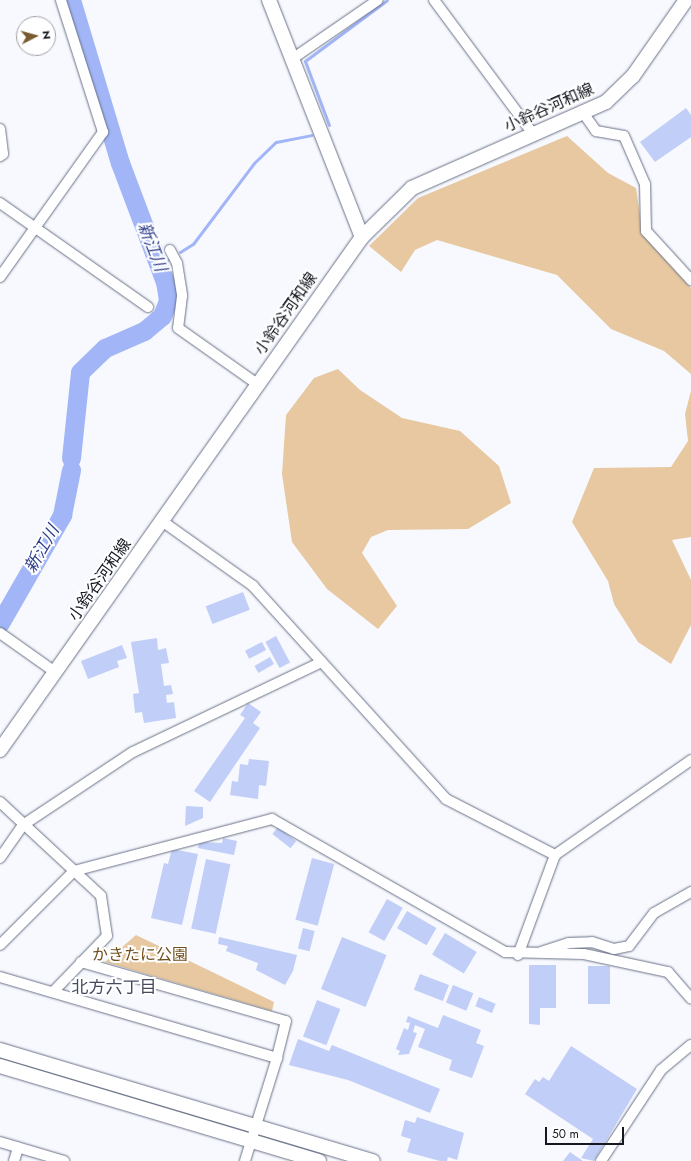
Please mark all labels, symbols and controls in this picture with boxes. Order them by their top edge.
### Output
north arrow [16,16,56,56]
text: N [39,30,55,40]
street label: 小鈴谷河和線 [501,80,597,136]
water label: 新江川 [133,220,171,274]
street label: 小鈴谷河和線 [251,269,321,359]
water label: 新江川 [20,522,64,576]
street label: 小鈴谷河和線 [65,535,135,625]
park label: かきたに公園 [92,945,188,965]
district label: 北方六丁目 [72,978,156,998]
scale bar [547,1119,626,1145]
text: 50 m [552,1125,579,1143]

